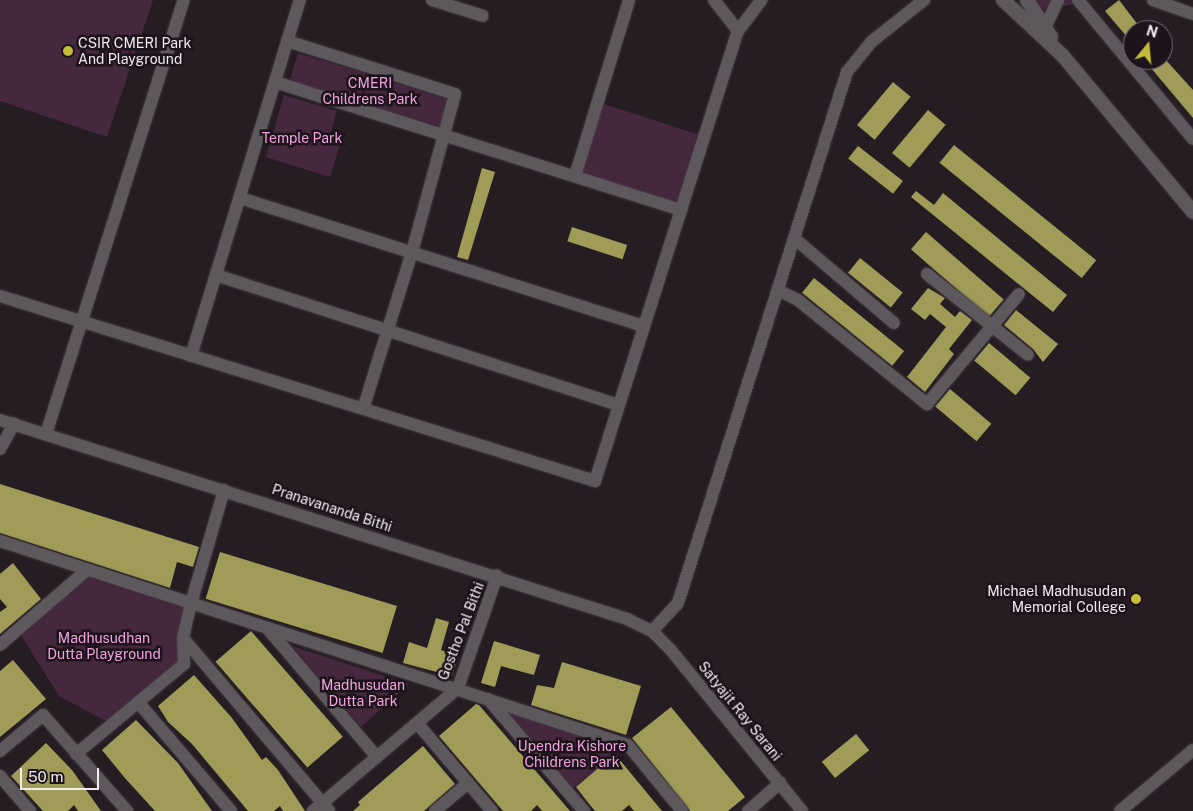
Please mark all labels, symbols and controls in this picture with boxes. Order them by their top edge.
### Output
north arrow [1123,20,1173,70]
text: N [1145,22,1160,41]
place label: CSIR CMERI Park And Playground [78,35,191,68]
marker: CSIR CMERI Park And Playground [62,45,74,57]
park label: CMERI Childrens Park [322,75,418,108]
park label: Temple Park [262,130,342,146]
street label: Pranavananda Bithi [270,481,394,535]
street label: Gostho Pal Bithi [435,579,487,683]
place label: Michael Madhusudan Memorial College [987,583,1126,616]
marker: Michael Madhusudan Memorial College [1130,593,1142,605]
park label: Madhusudhan Dutta Playground [47,630,161,662]
street label: Satyajit Ray Sarani [695,658,785,764]
park label: Madhusudan Dutta Park [321,677,405,710]
park label: Upendra Kishore Childrens Park [518,738,626,770]
scale bar [22,758,101,790]
text: 50 m [28,768,63,785]

